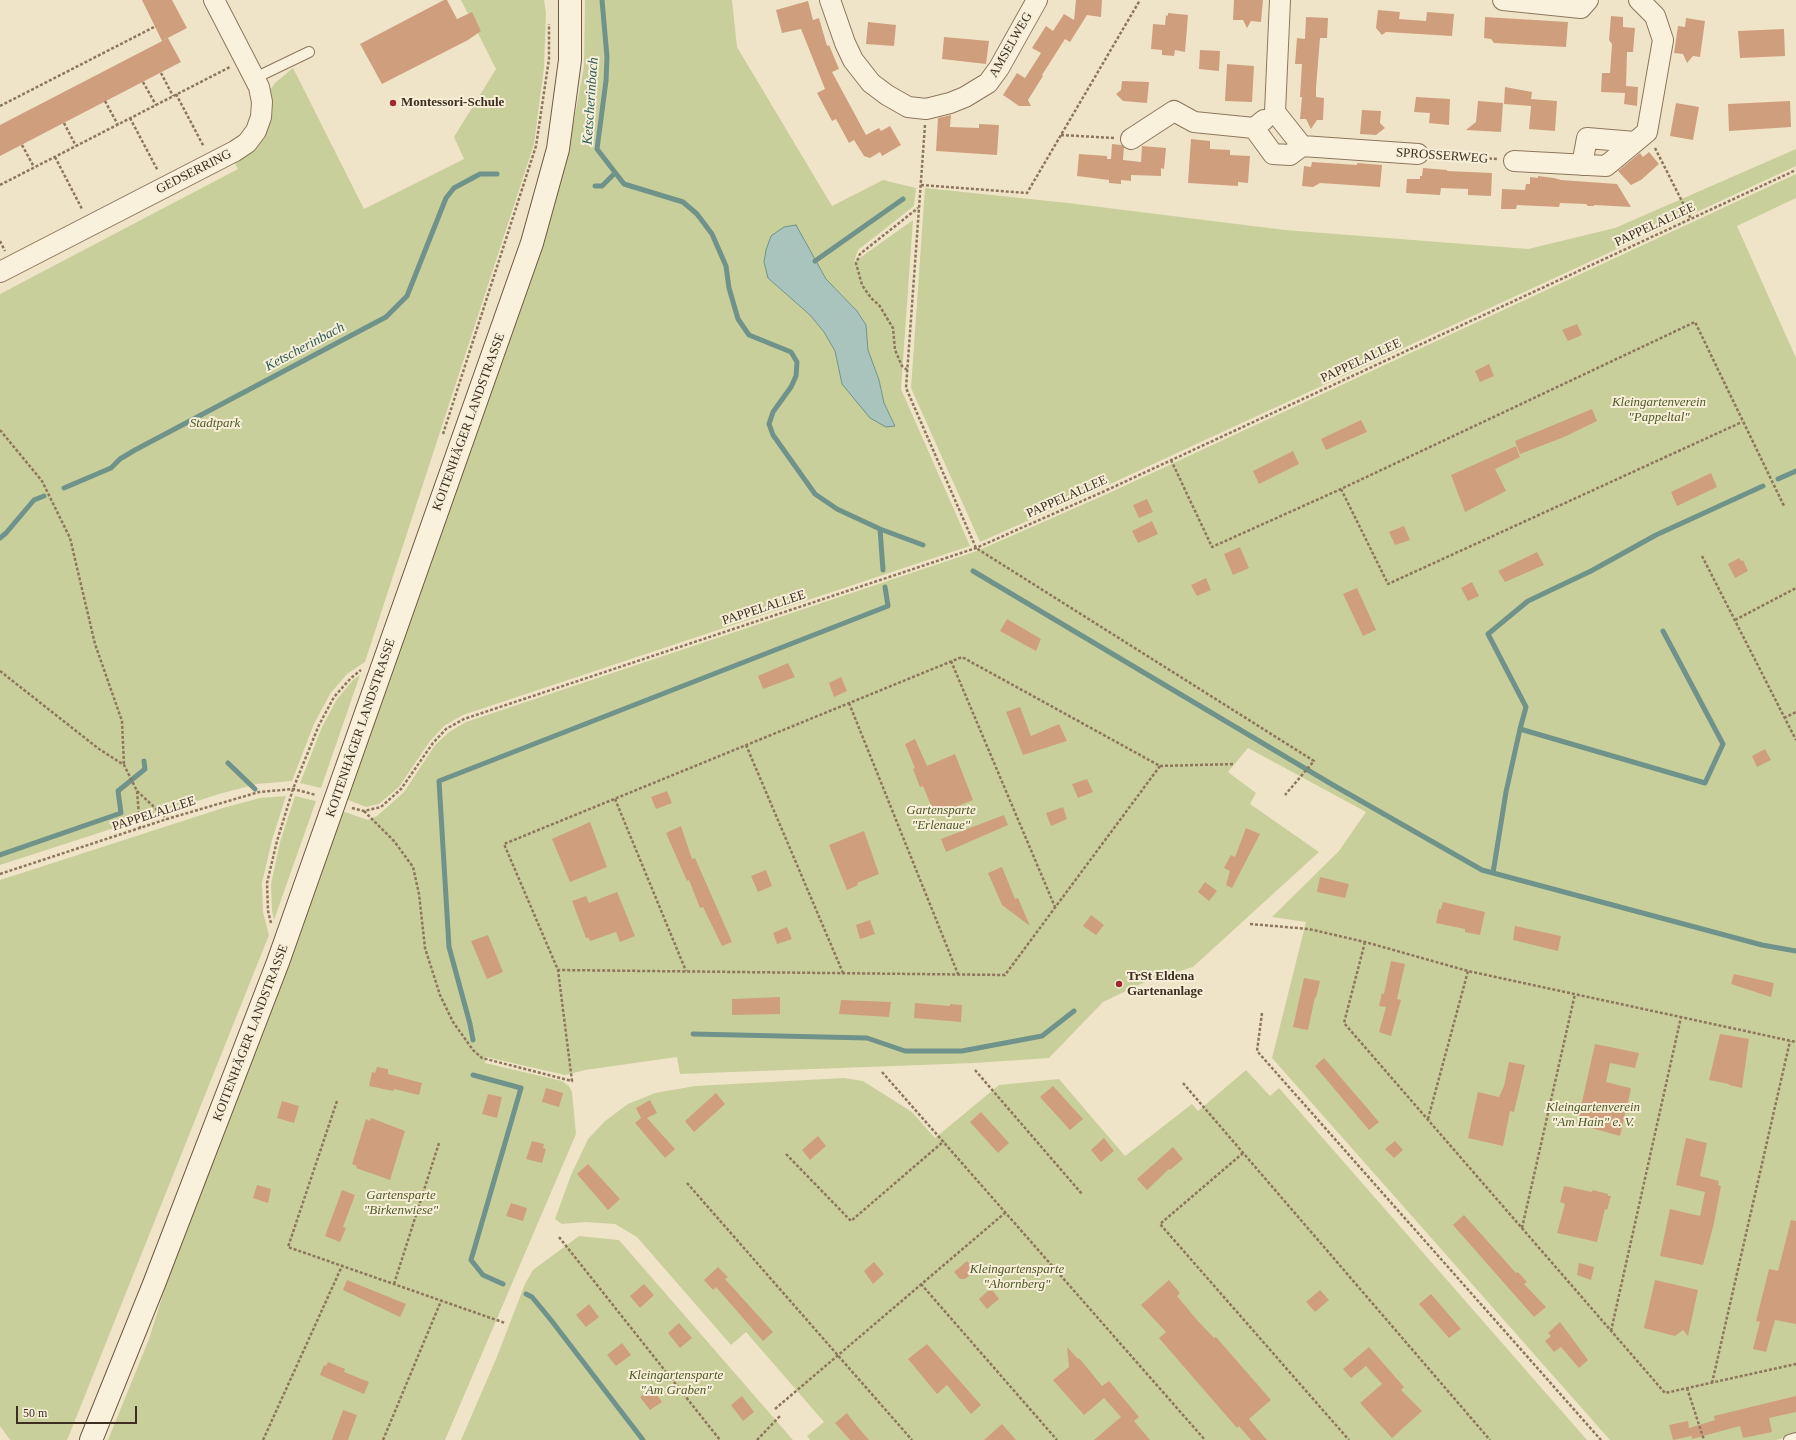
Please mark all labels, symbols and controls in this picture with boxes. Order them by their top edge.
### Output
street label: AMSELWEG [986,10,1036,80]
water label: Ketscherinbach [580,57,602,145]
place label: Montessori-Schule [401,95,504,111]
marker: Montessori-Schule [388,98,398,108]
street label: SPROSSERWEG [1395,145,1489,167]
street label: GEDSERRING [154,146,234,198]
street label: PAPPELALLEE [1612,200,1698,250]
water label: Ketscherinbach [262,319,348,375]
street label: KOITENHÄGER LANDSTRASSE [429,331,509,513]
street label: PAPPELALLEE [1318,336,1404,386]
park label: Kleingartenverein "Pappeltal" [1612,395,1706,426]
park label: Stadtpark [190,416,240,432]
street label: PAPPELALLEE [1024,472,1110,522]
street label: PAPPELALLEE [720,587,808,629]
street label: KOITENHÄGER LANDSTRASSE [323,637,399,819]
street label: PAPPELALLEE [110,793,198,835]
park label: Gartensparte "Erlenaue" [906,803,976,834]
street label: KOITENHÄGER LANDSTRASSE [210,942,292,1124]
place label: TrSt Eldena Gartenanlage [1127,969,1203,1000]
marker: TrSt Eldena Gartenanlage [1114,979,1124,989]
park label: Kleingartenverein "Am Hain" e. V. [1546,1100,1640,1131]
park label: Gartensparte "Birkenwiese" [364,1188,438,1219]
park label: Kleingartensparte "Ahornberg" [970,1262,1064,1293]
park label: Kleingartensparte "Am Graben" [629,1368,723,1399]
scale bar [18,1398,139,1424]
text: 50 m [23,1406,47,1420]

